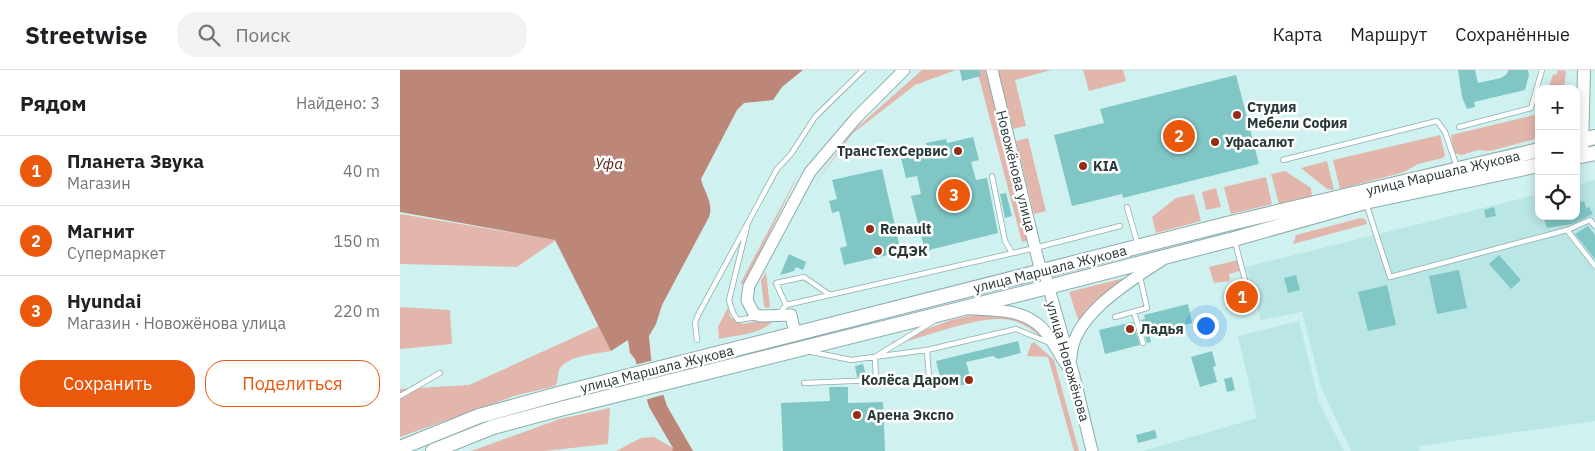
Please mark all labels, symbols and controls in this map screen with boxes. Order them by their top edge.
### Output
search box [177,12,527,57]
text: Streetwise [25,19,147,51]
icon: search [195,21,223,49]
text: Поиск [235,23,290,47]
text: Карта [1273,23,1322,46]
text: Маршрут [1350,23,1427,46]
text: Сохранённые [1455,23,1570,46]
map controls [1535,85,1580,220]
button: + [1535,85,1580,130]
text: Рядом [20,89,87,117]
text: Найдено: 3 [296,93,380,113]
place label: Студия Мебели София [1247,98,1348,132]
street label: Новожёнова улица [992,108,1040,234]
marker: Студия Мебели София [1231,109,1243,121]
pin: 2 [1163,117,1195,155]
button: − [1535,130,1580,175]
place label: Уфасалют [1225,133,1294,151]
marker: Уфасалют [1209,136,1221,148]
place label: ТрансТехСервис [837,142,948,160]
marker: ТрансТехСервис [952,145,964,157]
street label: улица Маршала Жукова [1364,146,1522,199]
text: Планета Звука [67,149,204,173]
water label: Уфа [595,154,623,173]
place label: KIA [1093,157,1119,175]
marker: KIA [1077,160,1089,172]
text: 1 [31,161,41,181]
text: 40 m [343,161,380,181]
text: Магазин [67,173,131,193]
button: locate [1535,175,1580,220]
pin: 3 [938,176,970,214]
text: Магнит [67,219,134,243]
place label: Renault [880,220,931,238]
marker: Renault [864,223,876,235]
text: 2 [31,231,41,251]
text: 150 m [333,231,380,251]
street label: улица Маршала Жукова [971,241,1129,297]
place label: СДЭК [888,242,927,260]
text: Супермаркет [67,243,166,263]
marker: СДЭК [872,245,884,257]
pin: 1 [1226,278,1258,316]
text: Hyundai [67,289,141,313]
street label: улица Новожёнова [1042,299,1094,424]
text: 3 [31,301,41,321]
text: 220 m [333,301,380,321]
text: Магазин · Новожёнова улица [67,313,286,333]
your location [1193,313,1219,339]
place label: Ладья [1140,320,1184,338]
marker: Ладья [1124,323,1136,335]
street label: улица Маршала Жукова [578,341,736,397]
button: Сохранить [20,360,195,407]
button: Поделиться [205,360,380,407]
place label: Колёса Даром [861,371,959,389]
marker: Колёса Даром [963,374,975,386]
place label: Арена Экспо [867,406,954,424]
marker: Арена Экспо [851,409,863,421]

